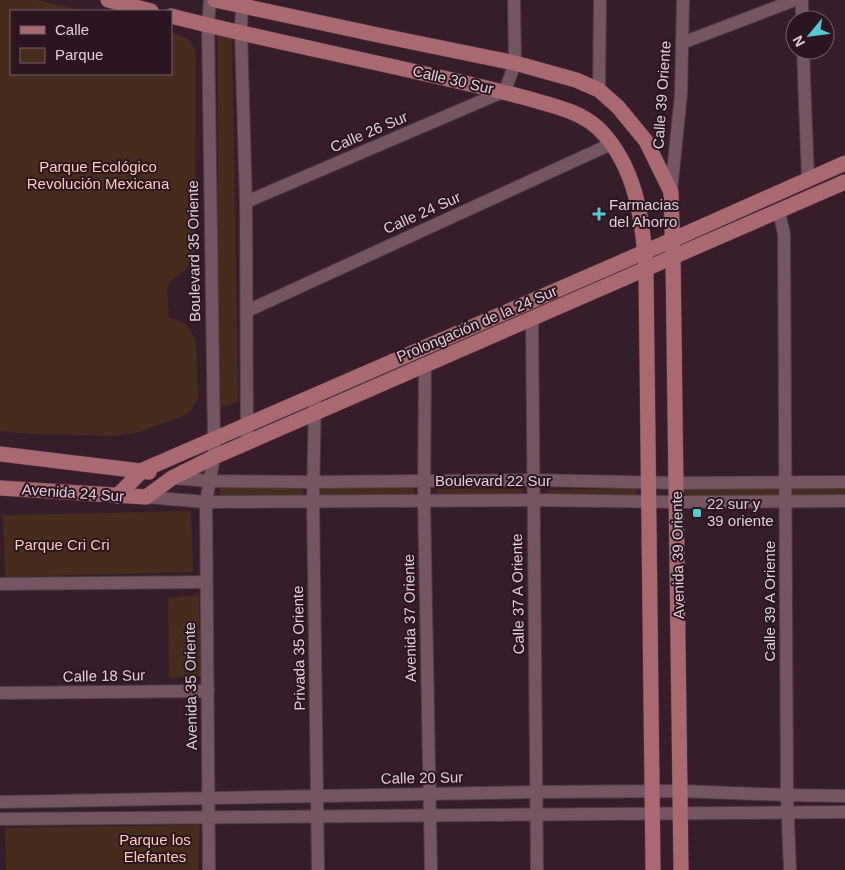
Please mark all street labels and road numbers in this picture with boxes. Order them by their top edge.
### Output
street label: Calle 39 Oriente [649,40,674,150]
street label: Calle 30 Sur [411,62,495,97]
street label: Calle 26 Sur [327,108,410,155]
street label: Boulevard 35 Oriente [184,180,203,322]
street label: Calle 24 Sur [381,188,463,237]
street label: Prolongación de la 24 Sur [394,282,560,365]
street label: Boulevard 22 Sur [435,472,551,489]
street label: Avenida 24 Sur [21,480,125,505]
street label: Avenida 39 Oriente [668,491,687,619]
street label: Calle 37 A Oriente [508,533,527,655]
street label: Calle 39 A Oriente [761,541,778,661]
street label: Avenida 37 Oriente [400,554,419,682]
street label: Privada 35 Oriente [289,585,308,711]
street label: Avenida 35 Oriente [181,622,200,750]
street label: Calle 18 Sur [63,666,145,685]
street label: Calle 20 Sur [381,768,463,787]

